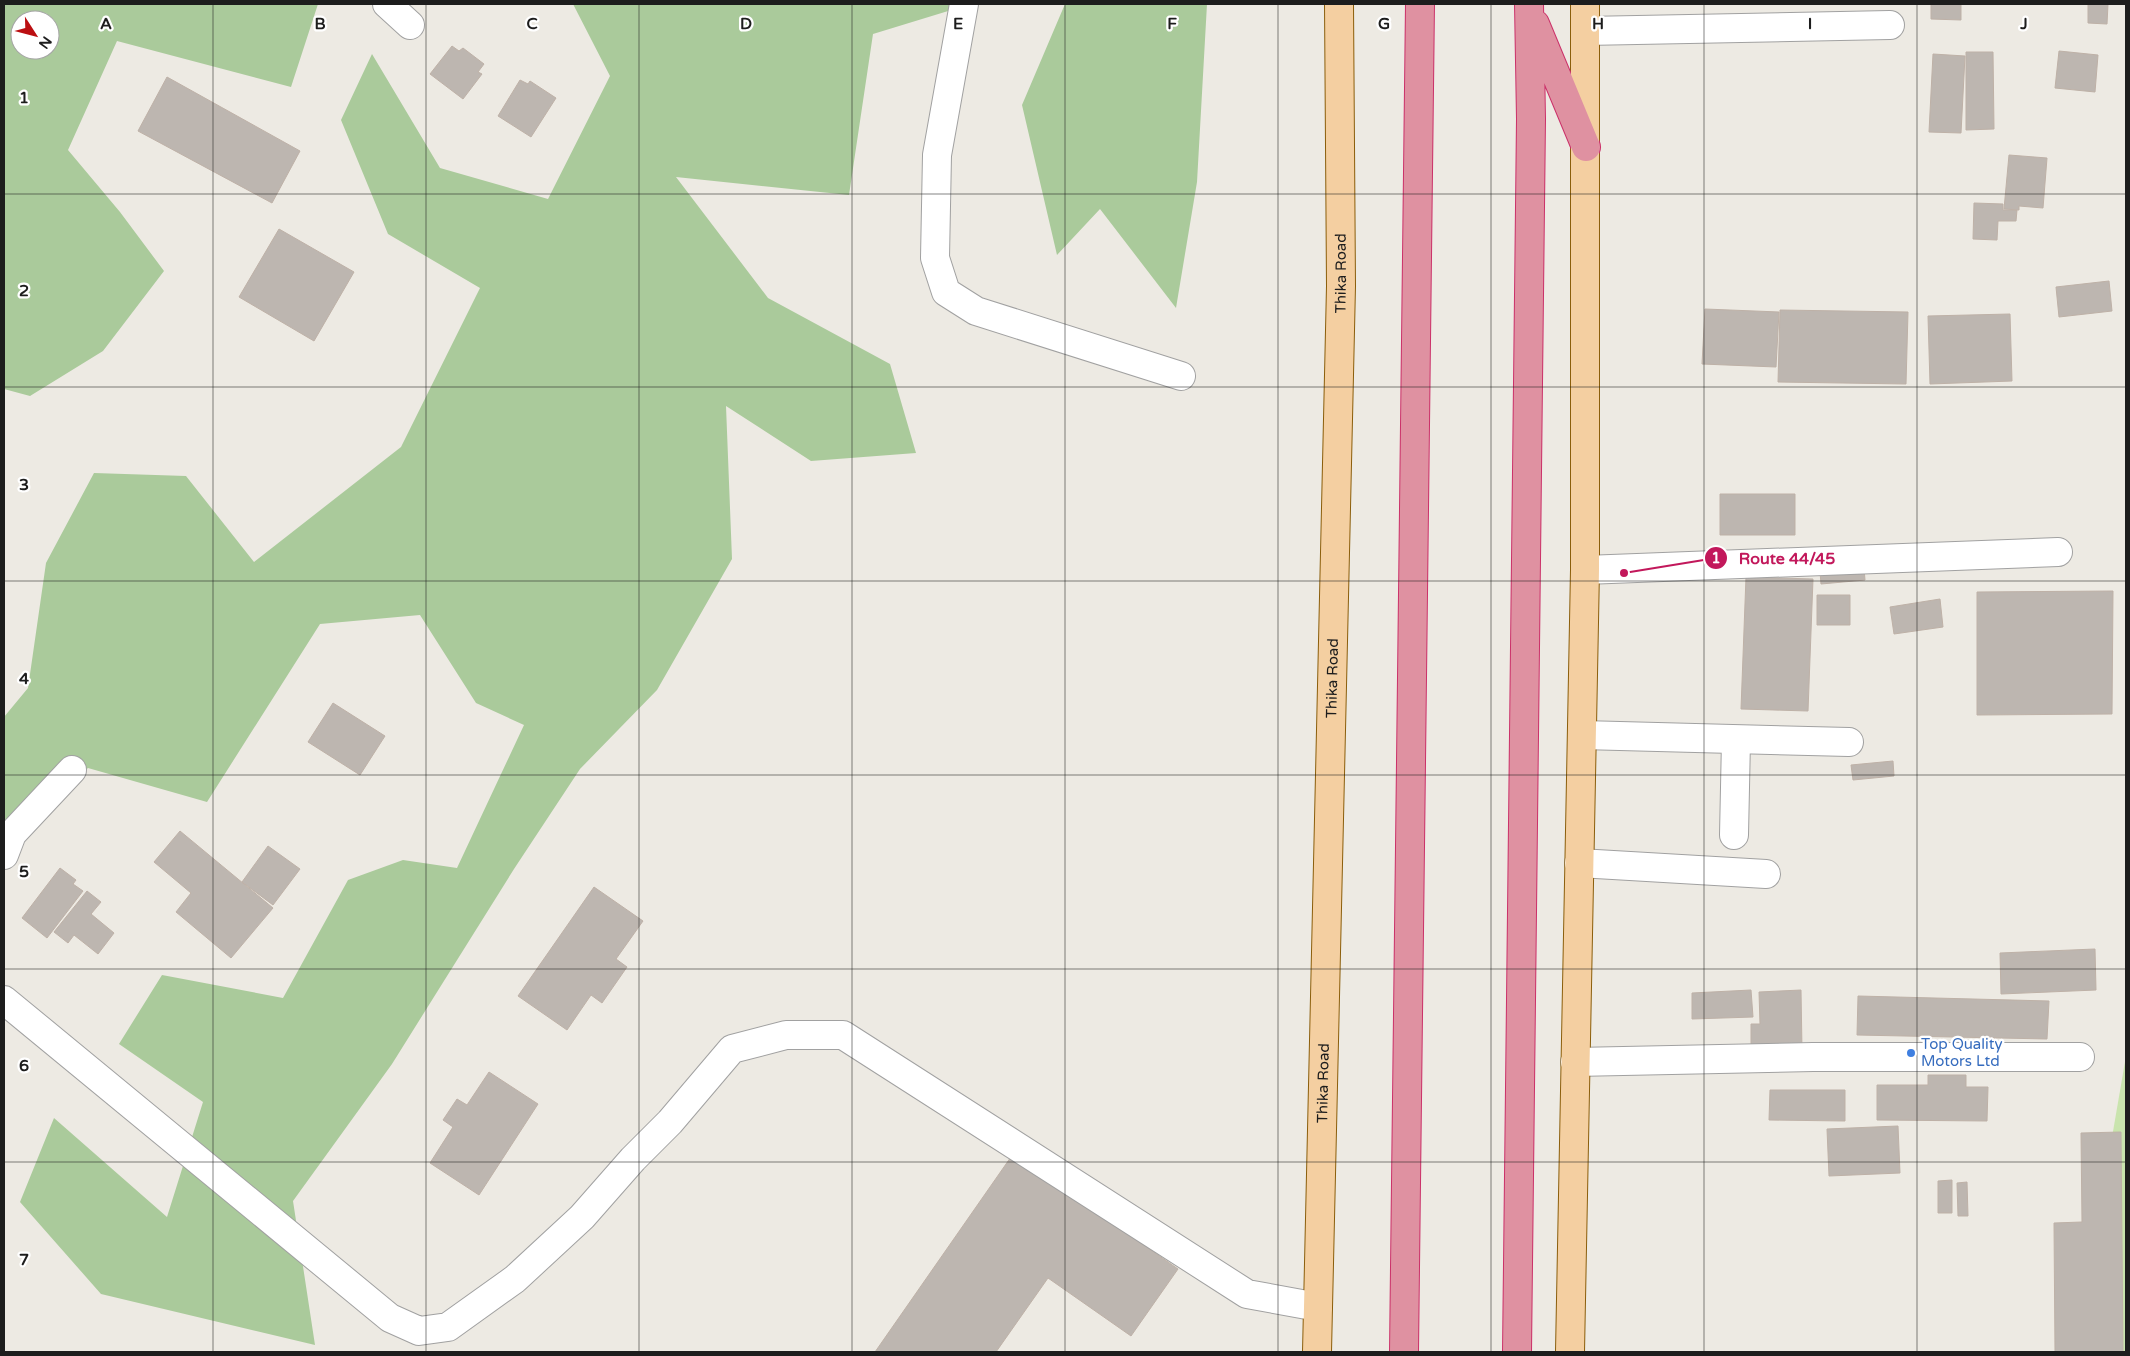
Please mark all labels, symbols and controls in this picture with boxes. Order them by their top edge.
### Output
north arrow [10,10,60,60]
text: A [100,14,112,34]
text: B [314,14,326,34]
text: C [526,14,538,34]
text: D [740,14,752,34]
text: E [953,14,963,34]
text: F [1167,14,1177,34]
text: G [1378,14,1390,34]
text: H [1592,14,1604,34]
text: I [1808,14,1812,34]
text: J [2019,14,2028,34]
text: N [35,33,55,52]
text: 1 [19,88,29,108]
street label: Thika Road [1331,233,1350,313]
text: 2 [19,281,29,301]
text: 3 [19,475,29,495]
callout: Route 44/45 [1704,543,1845,574]
text: 1 [1711,549,1721,567]
text: Route 44/45 [1739,549,1835,569]
street label: Thika Road [1322,638,1342,718]
text: 4 [19,669,29,689]
text: 5 [19,862,29,882]
place label: Top Quality Motors Ltd [1921,1035,2002,1070]
street label: Thika Road [1313,1043,1333,1123]
marker: Top Quality Motors Ltd [1905,1047,1917,1059]
text: 6 [19,1056,29,1076]
text: 7 [19,1250,29,1270]

